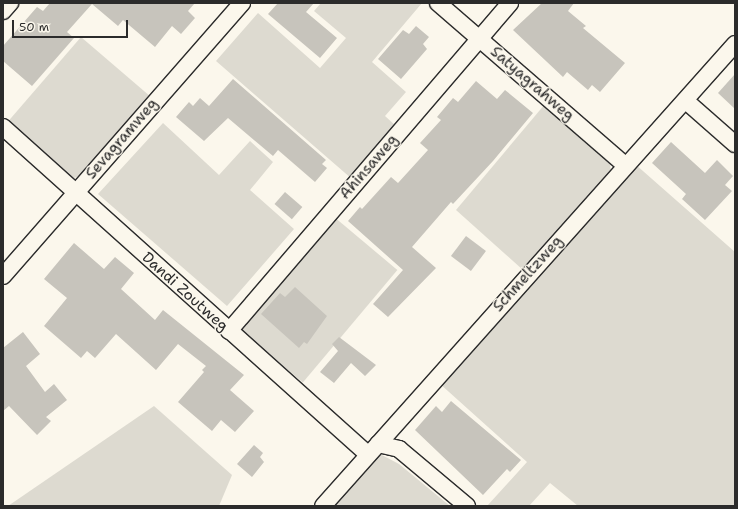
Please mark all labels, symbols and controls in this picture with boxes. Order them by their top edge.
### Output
scale bar [14,12,130,38]
text: 50 m [19,19,49,35]
street label: Satyagrahweg [486,43,578,125]
street label: Sevagramweg [82,95,162,183]
street label: Ahinsaweg [336,131,402,203]
street label: Schmeltzweg [489,232,567,316]
street label: Dandi Zoutweg [138,249,232,335]

